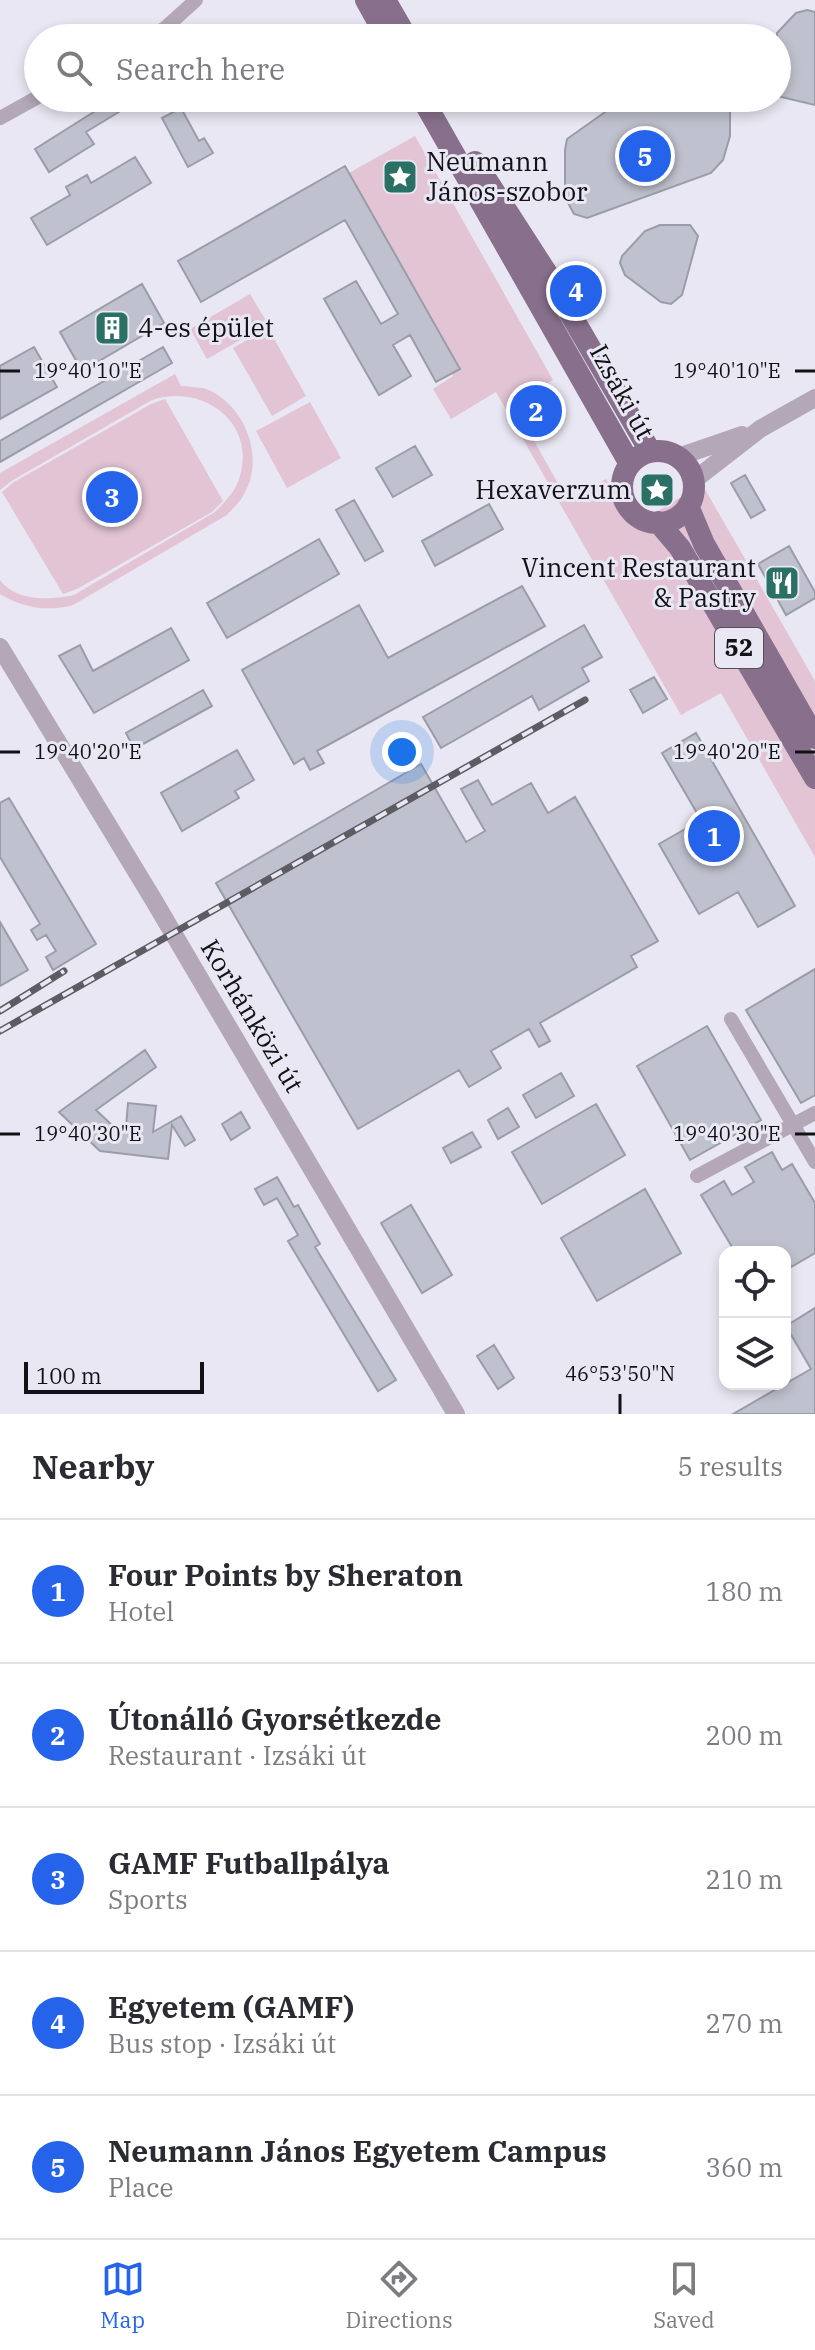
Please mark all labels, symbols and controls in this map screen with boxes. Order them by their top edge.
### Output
search box [24,24,791,112]
icon: search [52,46,96,90]
text: Search here [116,49,285,88]
pin: 5 [619,126,671,186]
place label: Neumann János-szobor [426,144,588,208]
place icon: Neumann János-szobor [381,158,419,196]
pin: 4 [550,261,602,321]
building icon: 4-es épület [93,309,131,347]
place label: 4-es épület [138,310,274,344]
street label: Izsáki út [583,338,663,445]
text: 19°40'10"E [34,357,142,384]
text: 19°40'10"E [673,357,781,384]
pin: 2 [510,381,562,441]
pin: 3 [86,467,138,527]
place icon: Hexaverzum [638,471,676,509]
place label: Hexaverzum [475,472,631,506]
place label: Vincent Restaurant & Pastry [521,550,756,614]
restaurant icon: Vincent Restaurant & Pastry [763,564,801,602]
road number: 52 [715,628,763,668]
your location [382,732,422,772]
text: 19°40'20"E [34,738,142,765]
text: 19°40'20"E [673,738,781,765]
pin: 1 [688,806,740,866]
street label: Korhánközi út [194,933,312,1098]
text: 19°40'30"E [34,1120,142,1147]
text: 19°40'30"E [673,1120,781,1147]
map controls [719,1246,791,1390]
button: locate [719,1246,791,1318]
button: layers [719,1318,791,1390]
scale bar [24,1358,204,1394]
text: 46°53'50"N [565,1360,675,1387]
text: 100 m [36,1361,102,1390]
text: Nearby [32,1444,154,1488]
text: 5 results [677,1449,783,1483]
text: Four Points by Sheraton [108,1555,463,1594]
text: 1 [50,1574,66,1608]
text: 180 m [705,1574,783,1608]
text: Hotel [108,1594,174,1628]
text: Útonálló Gyorsétkezde [108,1699,442,1738]
text: 2 [50,1718,66,1752]
text: 200 m [705,1718,783,1752]
text: Restaurant · Izsáki út [108,1738,366,1772]
text: GAMF Futballpálya [108,1843,390,1882]
text: 3 [50,1862,66,1896]
text: 210 m [705,1862,783,1896]
text: Sports [108,1882,188,1916]
text: Egyetem (GAMF) [108,1987,354,2026]
text: 4 [50,2006,66,2040]
text: 270 m [705,2006,783,2040]
text: Bus stop · Izsáki út [108,2026,336,2060]
text: Neumann János Egyetem Campus [108,2131,607,2170]
text: 5 [50,2150,66,2184]
text: 360 m [705,2150,783,2184]
text: Place [108,2170,173,2204]
tab: Map [100,2257,145,2334]
tab: Directions [345,2257,453,2334]
tab: Saved [653,2257,715,2334]

